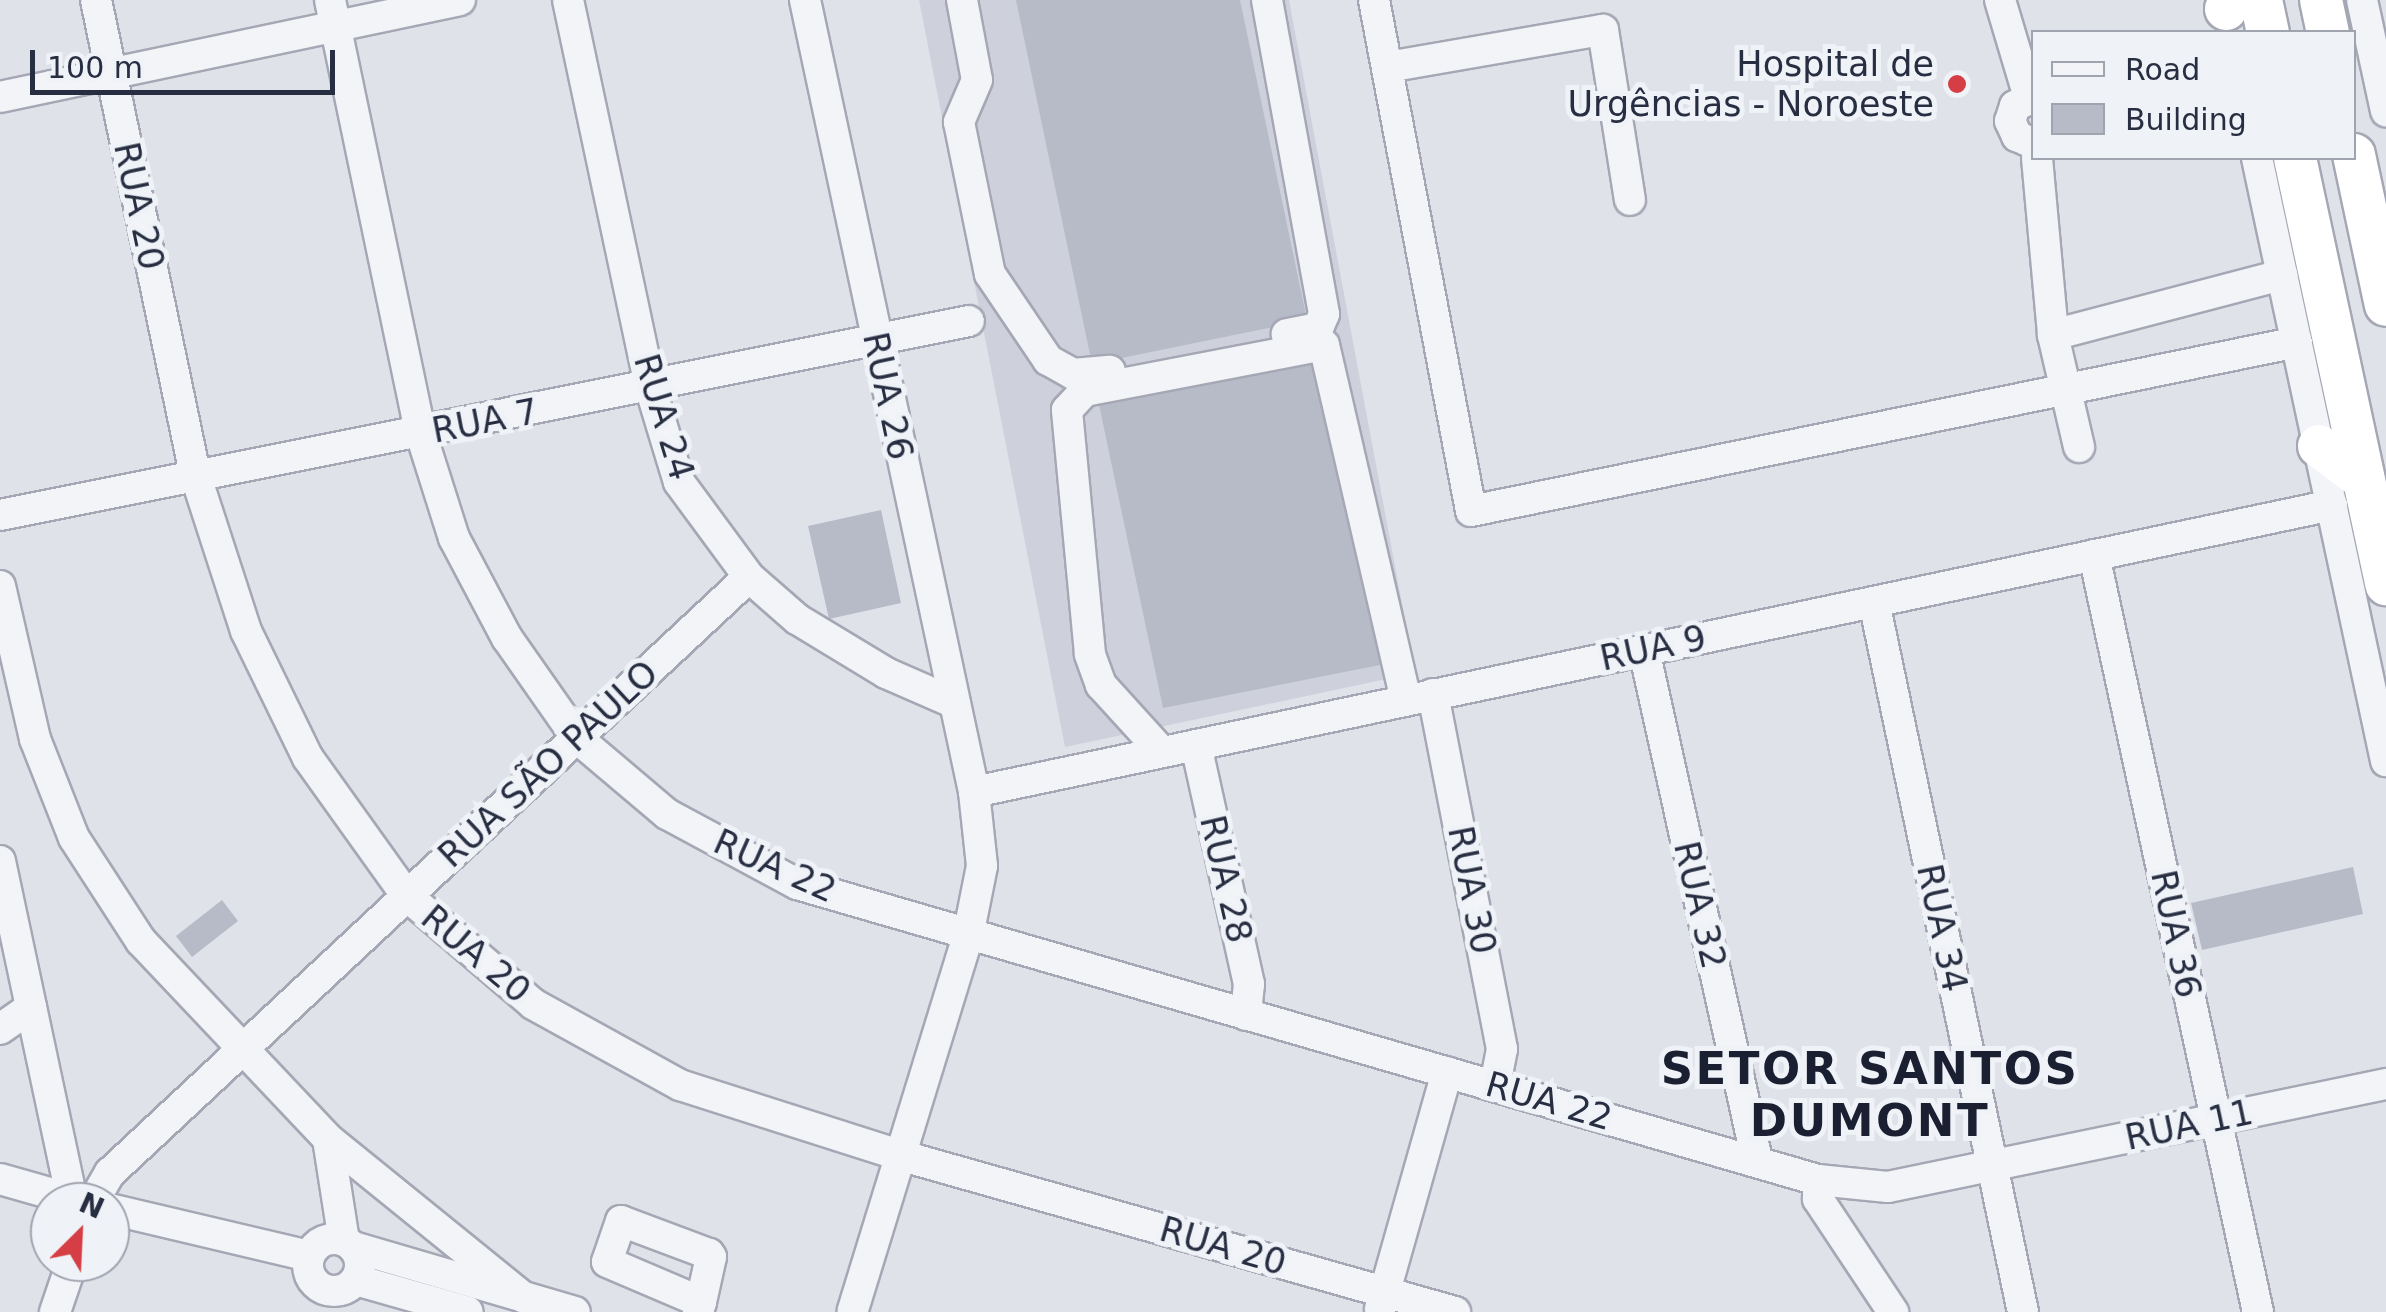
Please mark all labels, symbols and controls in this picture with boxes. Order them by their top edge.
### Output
scale bar [35,30,340,92]
legend [2031,30,2356,160]
place label: Hospital de Urgências - Noroeste [1567,43,1934,125]
text: 100 m [47,50,143,85]
text: Road [2125,52,2200,87]
marker: Hospital de Urgências - Noroeste [1944,71,1970,97]
text: Building [2125,102,2247,137]
street label: RUA 20 [105,138,173,274]
street label: RUA 26 [854,328,922,464]
street label: RUA 24 [625,349,703,485]
street label: RUA 7 [428,390,542,452]
street label: RUA 9 [1596,616,1710,680]
street label: RUA SÃO PAULO [430,652,666,876]
street label: RUA 28 [1191,811,1261,947]
street label: RUA 22 [707,820,843,912]
street label: RUA 30 [1439,822,1505,958]
street label: RUA 32 [1665,837,1735,973]
street label: RUA 34 [1908,860,1976,996]
street label: RUA 36 [2142,866,2210,1002]
street label: RUA 20 [413,896,539,1012]
district label: SETOR SANTOS DUMONT [1661,1042,2079,1148]
street label: RUA 22 [1481,1063,1617,1139]
street label: RUA 11 [2121,1091,2257,1159]
north arrow [30,1182,130,1282]
text: N [74,1186,109,1226]
street label: RUA 20 [1155,1208,1291,1284]

